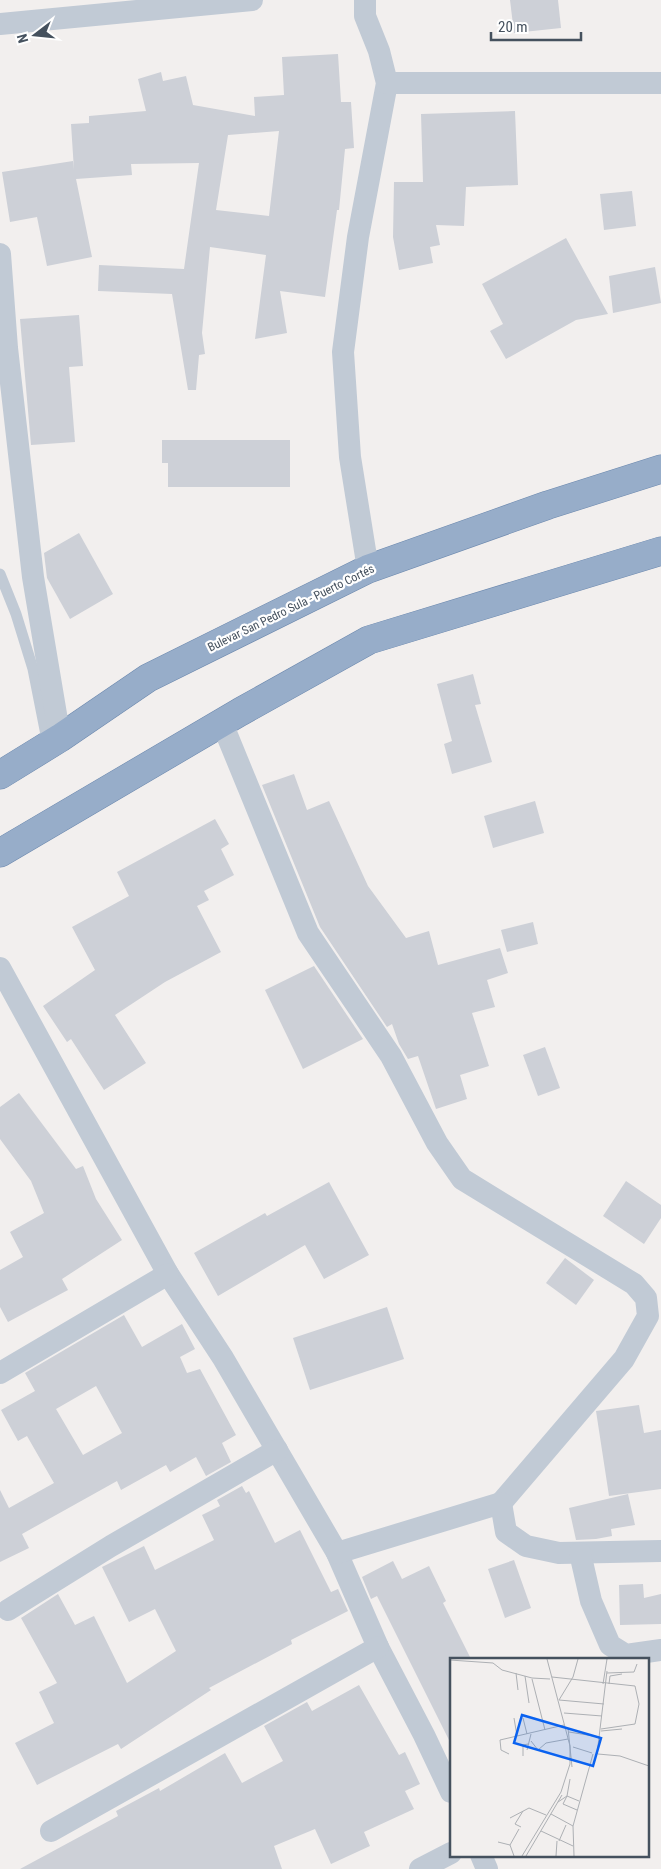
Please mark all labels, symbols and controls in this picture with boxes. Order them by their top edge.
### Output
north arrow [10,10,60,60]
scale bar [491,10,581,42]
text: 20 m [498,18,528,36]
text: N [14,32,31,45]
street label: Bulevar San Pedro Sula - Puerto Cortés [205,561,377,655]
inset map [450,1658,648,1856]

